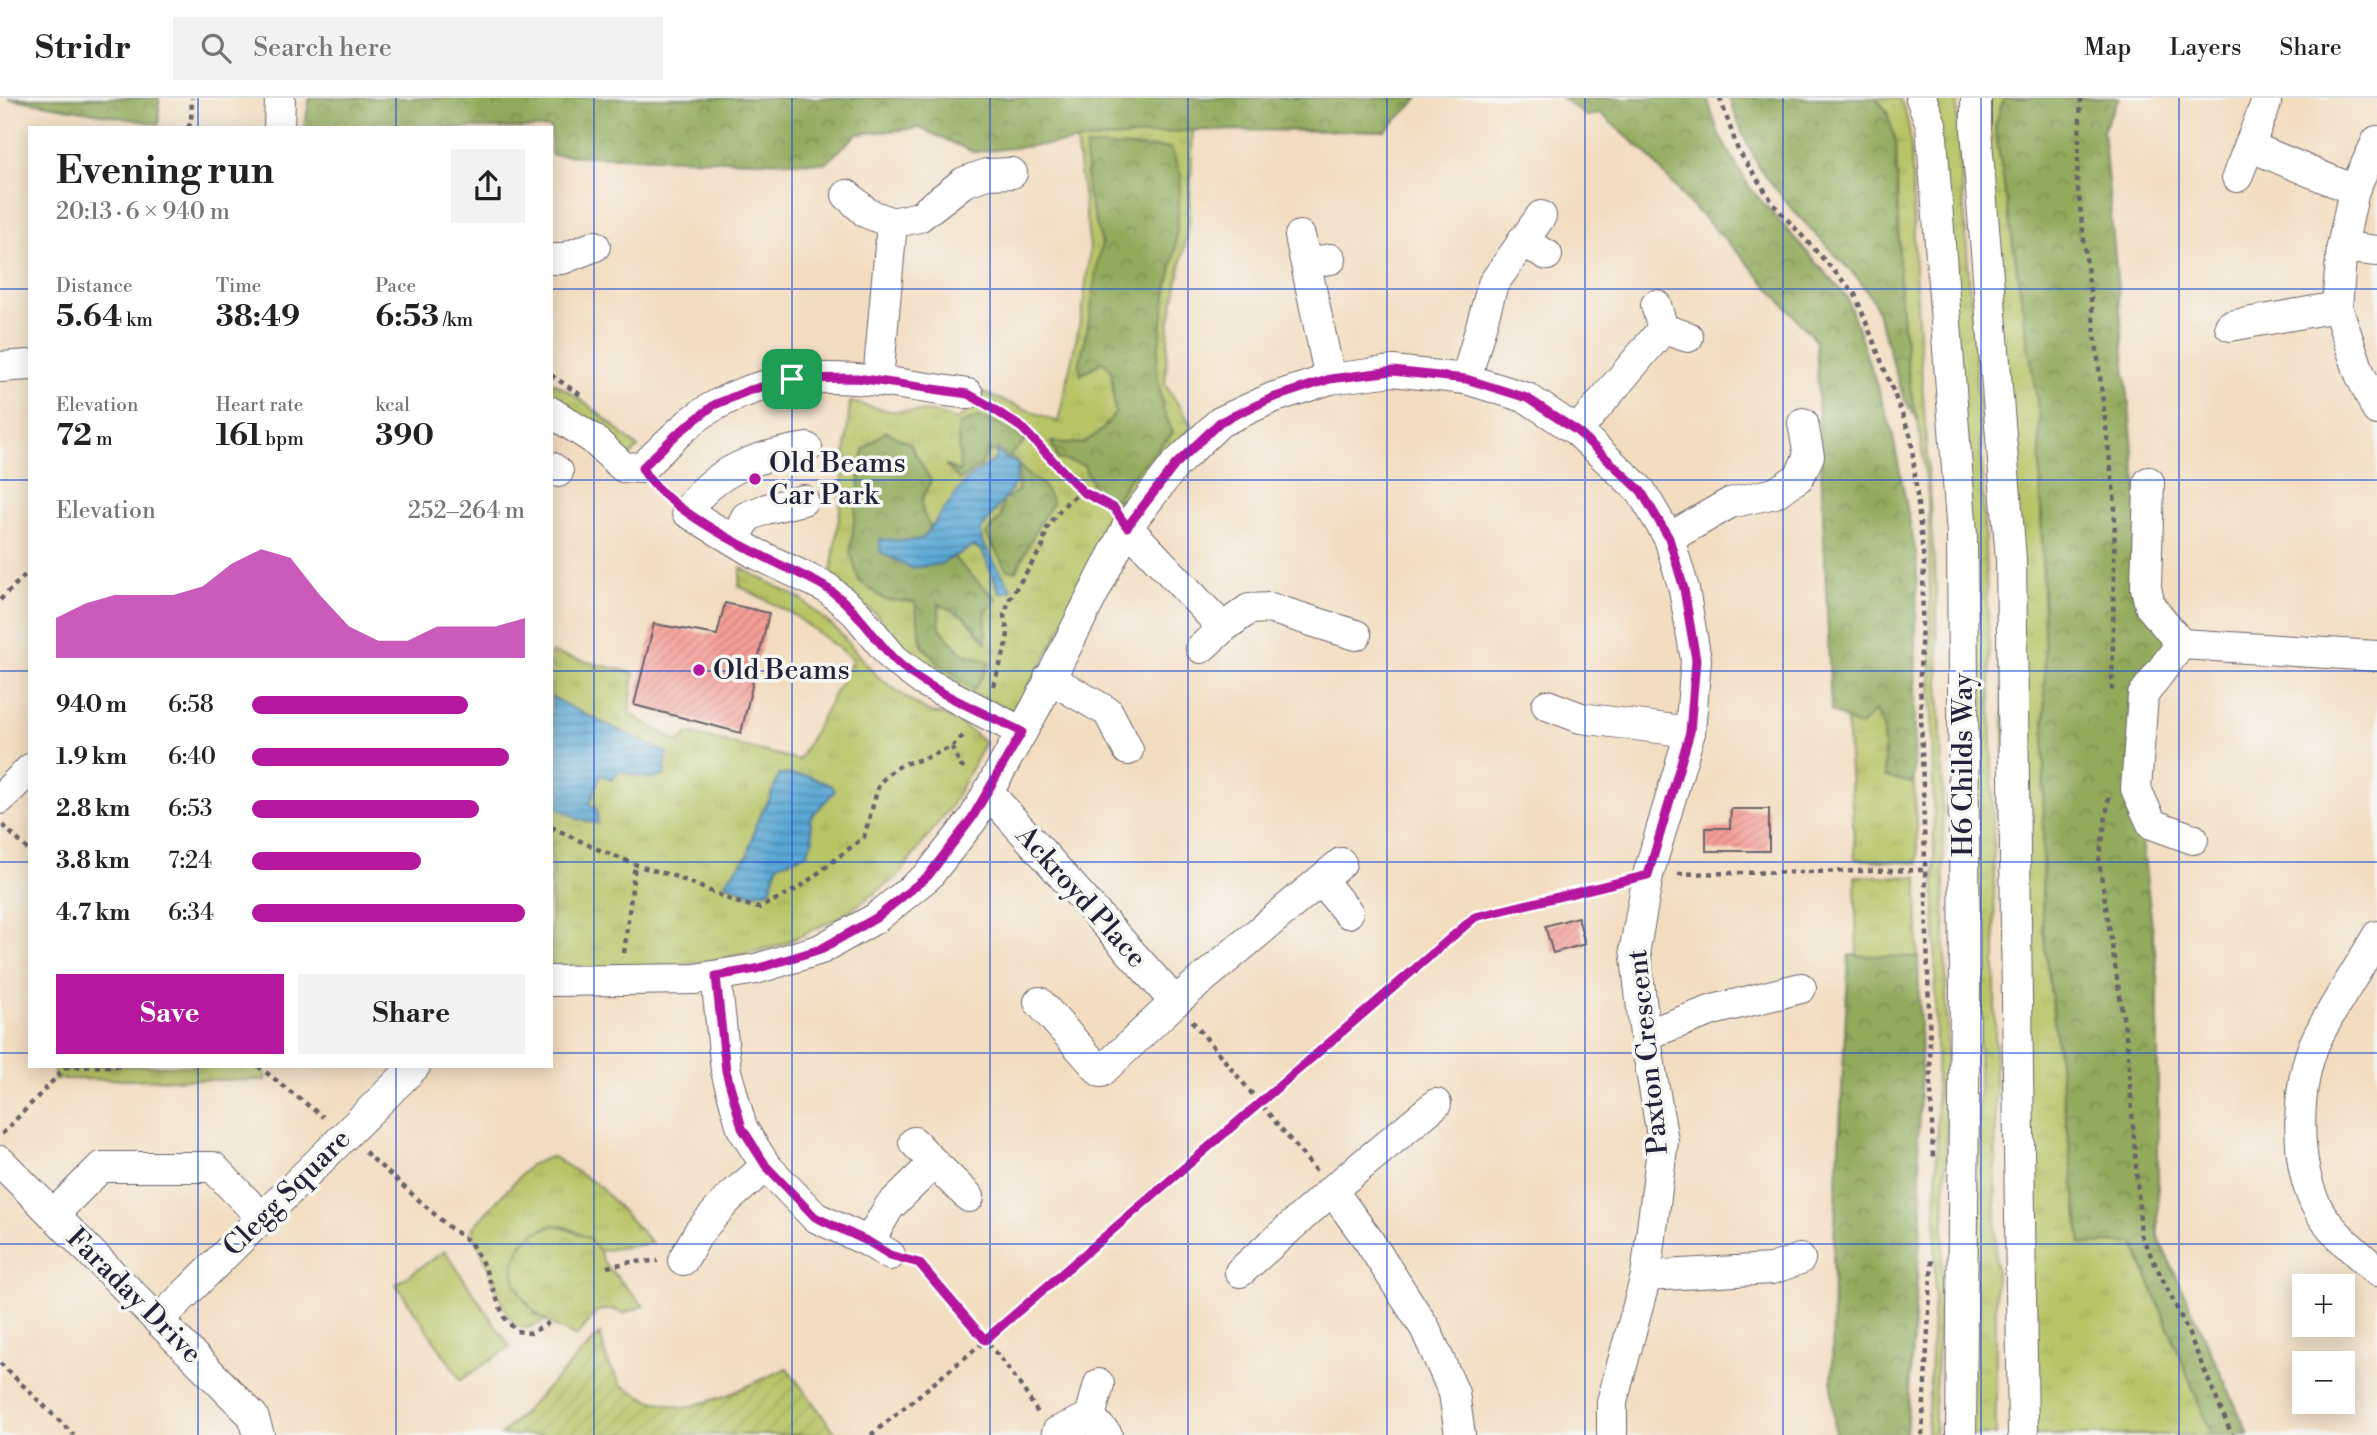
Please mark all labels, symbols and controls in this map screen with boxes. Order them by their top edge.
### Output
search box [173,17,663,80]
text: Stridr [35,28,131,69]
icon: search [197,29,235,67]
text: Search here [253,32,392,64]
text: Map [2084,33,2131,63]
text: Layers [2169,33,2241,63]
text: Share [2279,33,2342,63]
text: Evening run [56,148,274,195]
button: share [451,149,525,223]
text: 20:13 · 6 × 940 m [56,198,230,226]
text: Distance [56,274,133,298]
text: Time [216,274,261,298]
text: Pace [375,274,416,298]
text: 5.64 [56,298,122,336]
text: 38:49 [216,298,300,336]
text: 6:53 [375,298,439,336]
text: km [122,308,153,332]
text: /km [439,308,473,332]
pin [762,349,822,409]
icon: arrive [773,360,811,398]
text: Elevation [56,393,138,417]
text: Heart rate [216,393,303,417]
text: kcal [375,393,410,417]
text: 72 [56,417,92,455]
text: 161 [216,417,261,455]
text: 390 [375,417,434,455]
text: m [92,427,113,451]
text: bpm [261,427,304,451]
place label: Old Beams Car Park [769,446,906,513]
marker: Old Beams Car Park [747,471,763,487]
text: Elevation [56,497,156,525]
text: 252–264 m [408,497,525,525]
place label: Old Beams [713,653,850,688]
marker: Old Beams [691,662,707,678]
street label: H6 Childs Way [1946,673,1981,857]
text: 940 m [56,691,127,719]
text: 6:58 [168,691,214,719]
text: 1.9 km [56,743,127,771]
text: 6:40 [168,743,216,771]
text: 2.8 km [56,795,130,823]
text: 6:53 [168,795,213,823]
street label: Ackroyd Place [1007,818,1154,975]
text: 3.8 km [56,847,130,875]
text: 7:24 [168,847,212,875]
text: 4.7 km [56,899,130,927]
text: 6:34 [168,899,214,927]
street label: Paxton Crescent [1620,948,1676,1156]
button: Save [56,974,284,1054]
button: Share [298,974,525,1054]
street label: Clegg Square [216,1122,358,1264]
street label: Faraday Drive [59,1221,209,1371]
map controls [2292,1274,2355,1414]
button: + [2292,1274,2355,1337]
button: − [2292,1351,2355,1414]

